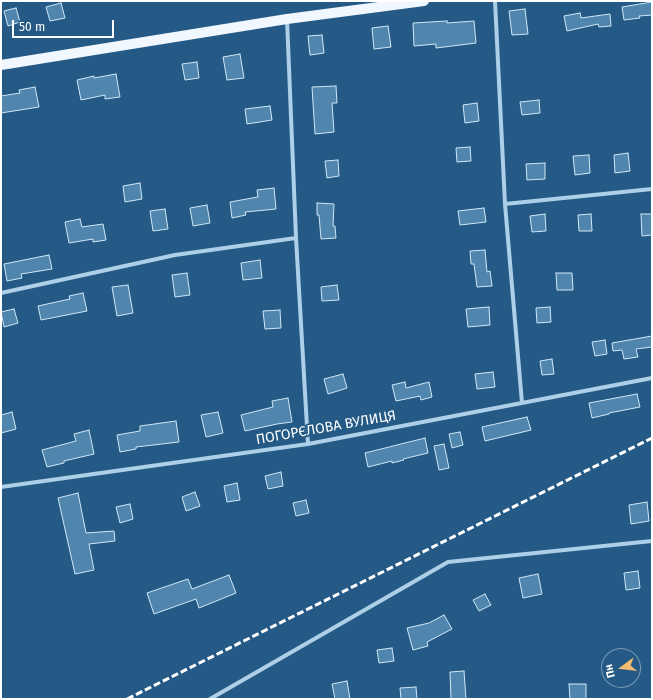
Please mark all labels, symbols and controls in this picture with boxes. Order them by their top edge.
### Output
scale bar [14,12,116,38]
text: 50 m [19,20,45,34]
street label: ПОГОРЄЛОВА ВУЛИЦЯ [255,407,397,449]
north arrow [601,648,641,688]
text: Пн [602,663,618,679]

